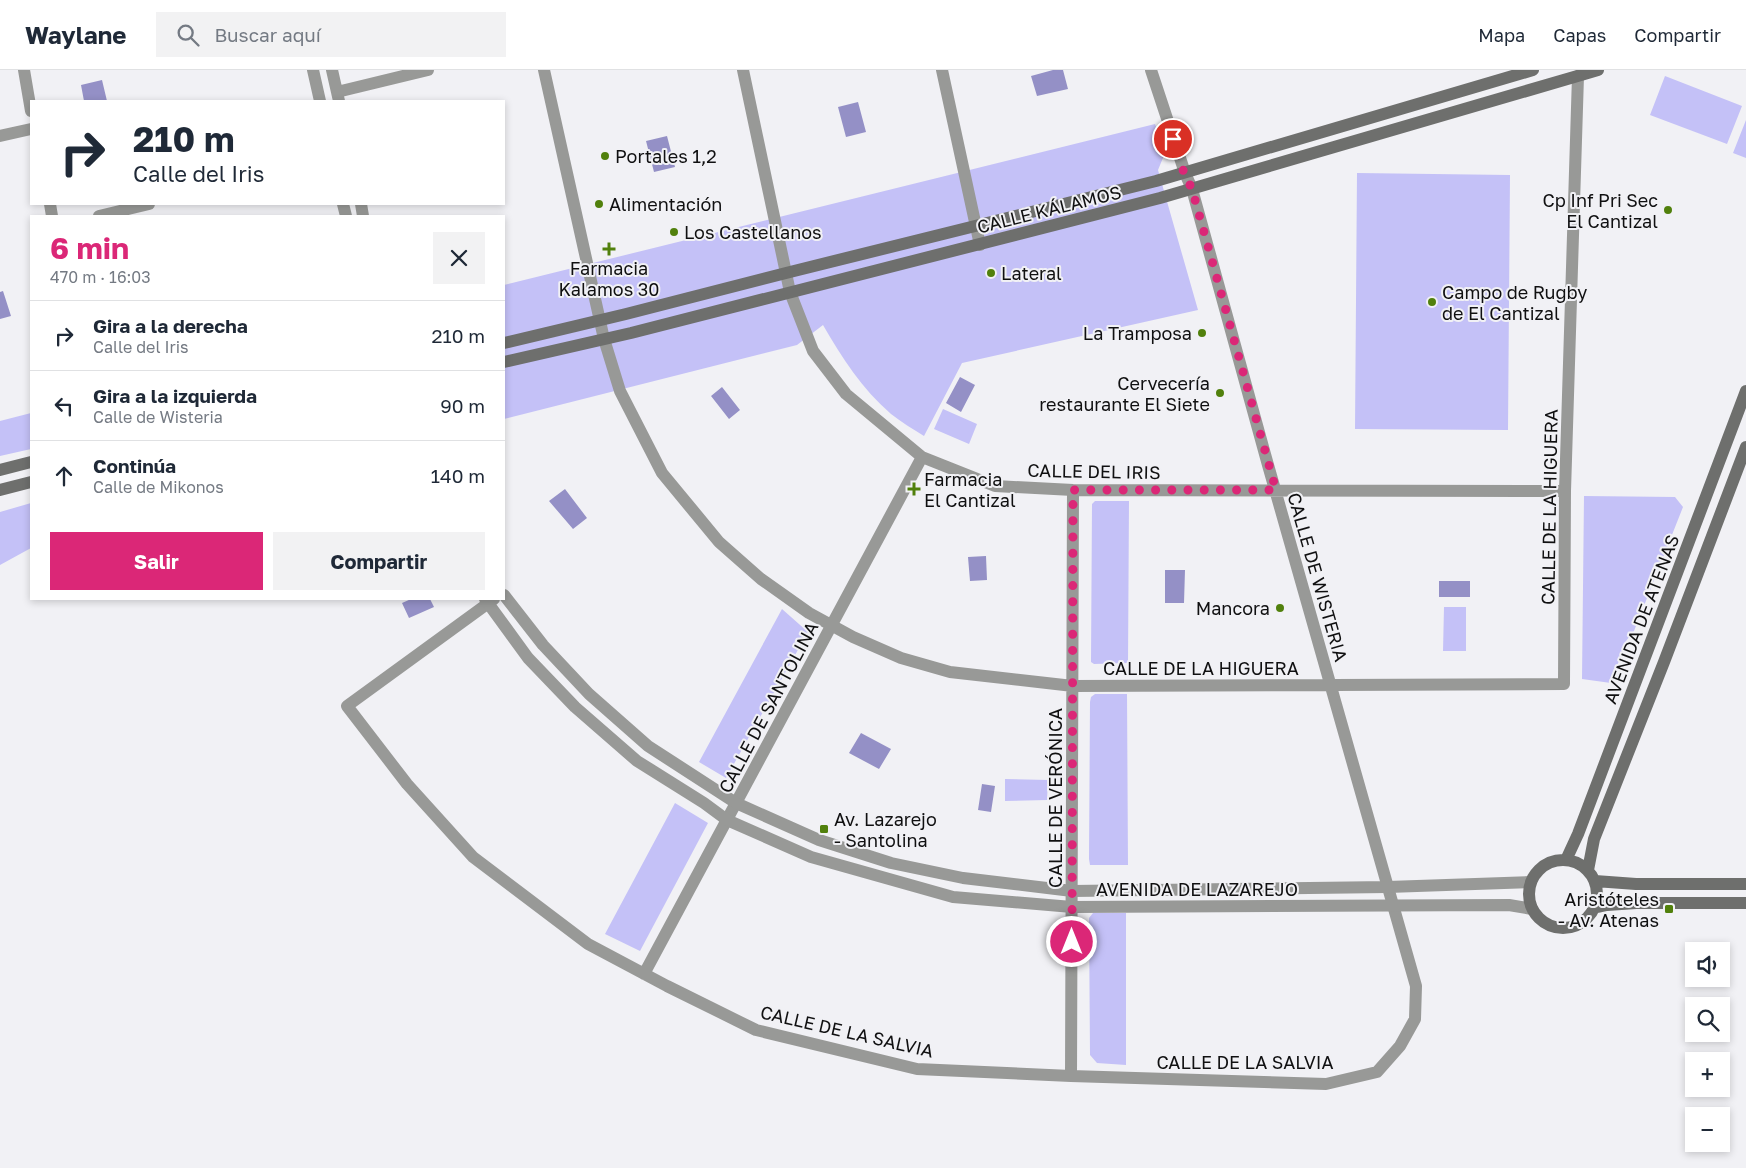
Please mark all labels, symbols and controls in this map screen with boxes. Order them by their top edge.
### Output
search box [156,12,506,57]
text: Waylane [25,20,126,49]
icon: search [174,21,202,49]
text: Buscar aquí [214,23,321,46]
text: Mapa [1478,24,1525,46]
text: Capas [1553,24,1606,46]
text: Compartir [1634,24,1721,46]
text: 210 m [133,118,235,160]
pin [1152,118,1194,160]
icon: right [50,120,115,185]
icon: arrive [1159,125,1187,153]
place label: Portales 1,2 [615,145,717,167]
marker: Portales 1,2 [599,150,611,162]
text: Calle del Iris [133,160,264,187]
street label: CALLE KÁLAMOS [975,180,1123,238]
place label: Cp Inf Pri Sec El Cantizal [1542,189,1658,232]
place label: Alimentación [609,193,722,215]
marker: Alimentación [593,198,605,210]
marker: Cp Inf Pri Sec El Cantizal [1662,204,1674,216]
place label: Los Castellanos [684,221,822,243]
marker: Los Castellanos [668,226,680,238]
text: 6 min [50,230,129,266]
button: close [433,232,485,284]
marker: Farmacia Kalamos 30 [603,243,615,255]
place label: Farmacia Kalamos 30 [559,257,659,300]
place label: Lateral [1001,262,1062,284]
text: 470 m · 16:03 [50,267,151,287]
marker: Lateral [985,267,997,279]
place label: Campo de Rugby de El Cantizal [1442,281,1587,324]
marker: Campo de Rugby de El Cantizal [1426,296,1438,308]
text: Gira a la derecha [93,314,248,337]
icon: right [50,322,78,350]
place label: La Tramposa [1083,322,1192,344]
text: 210 m [431,324,485,347]
marker: La Tramposa [1196,327,1208,339]
text: Calle del Iris [93,337,189,357]
place label: Cervecería restaurante El Siete [1039,372,1210,415]
text: Gira a la izquierda [93,384,257,407]
marker: Cervecería restaurante El Siete [1214,387,1226,399]
icon: left [50,392,78,420]
text: 90 m [440,394,485,417]
text: Calle de Wisteria [93,407,223,427]
street label: CALLE DE LA HIGUERA [1536,409,1562,605]
text: Continúa [93,454,176,477]
street label: CALLE DEL IRIS [1027,459,1161,483]
icon: ahead [50,462,78,490]
text: 140 m [431,464,485,487]
place label: Farmacia El Cantizal [924,468,1016,511]
text: Calle de Mikonos [93,477,224,497]
marker: Farmacia El Cantizal [908,483,920,495]
street label: CALLE DE WISTERIA [1283,490,1353,664]
street label: AVENIDA DE ATENAS [1599,531,1683,707]
button: Salir [50,532,263,590]
button: Compartir [273,532,485,590]
place label: Mancora [1196,597,1270,619]
marker: Mancora [1274,602,1286,614]
street label: CALLE DE SANTOLINA [713,618,823,796]
street label: CALLE DE LA HIGUERA [1103,657,1299,679]
street label: CALLE DE VERÓNICA [1044,708,1066,888]
place label: Av. Lazarejo - Santolina [834,808,937,851]
marker: Av. Lazarejo - Santolina [818,823,830,835]
street label: AVENIDA DE LAZAREJO [1096,878,1298,900]
place label: Aristóteles - Av. Atenas [1558,888,1659,931]
marker: Aristóteles - Av. Atenas [1663,903,1675,915]
position arrow [1045,915,1097,967]
map controls [1685,942,1730,1152]
button: sound [1685,942,1730,987]
button: search [1685,997,1730,1042]
street label: CALLE DE LA SALVIA [758,1000,936,1062]
street label: CALLE DE LA SALVIA [1156,1051,1334,1073]
button: + [1685,1052,1730,1097]
button: − [1685,1107,1730,1152]

